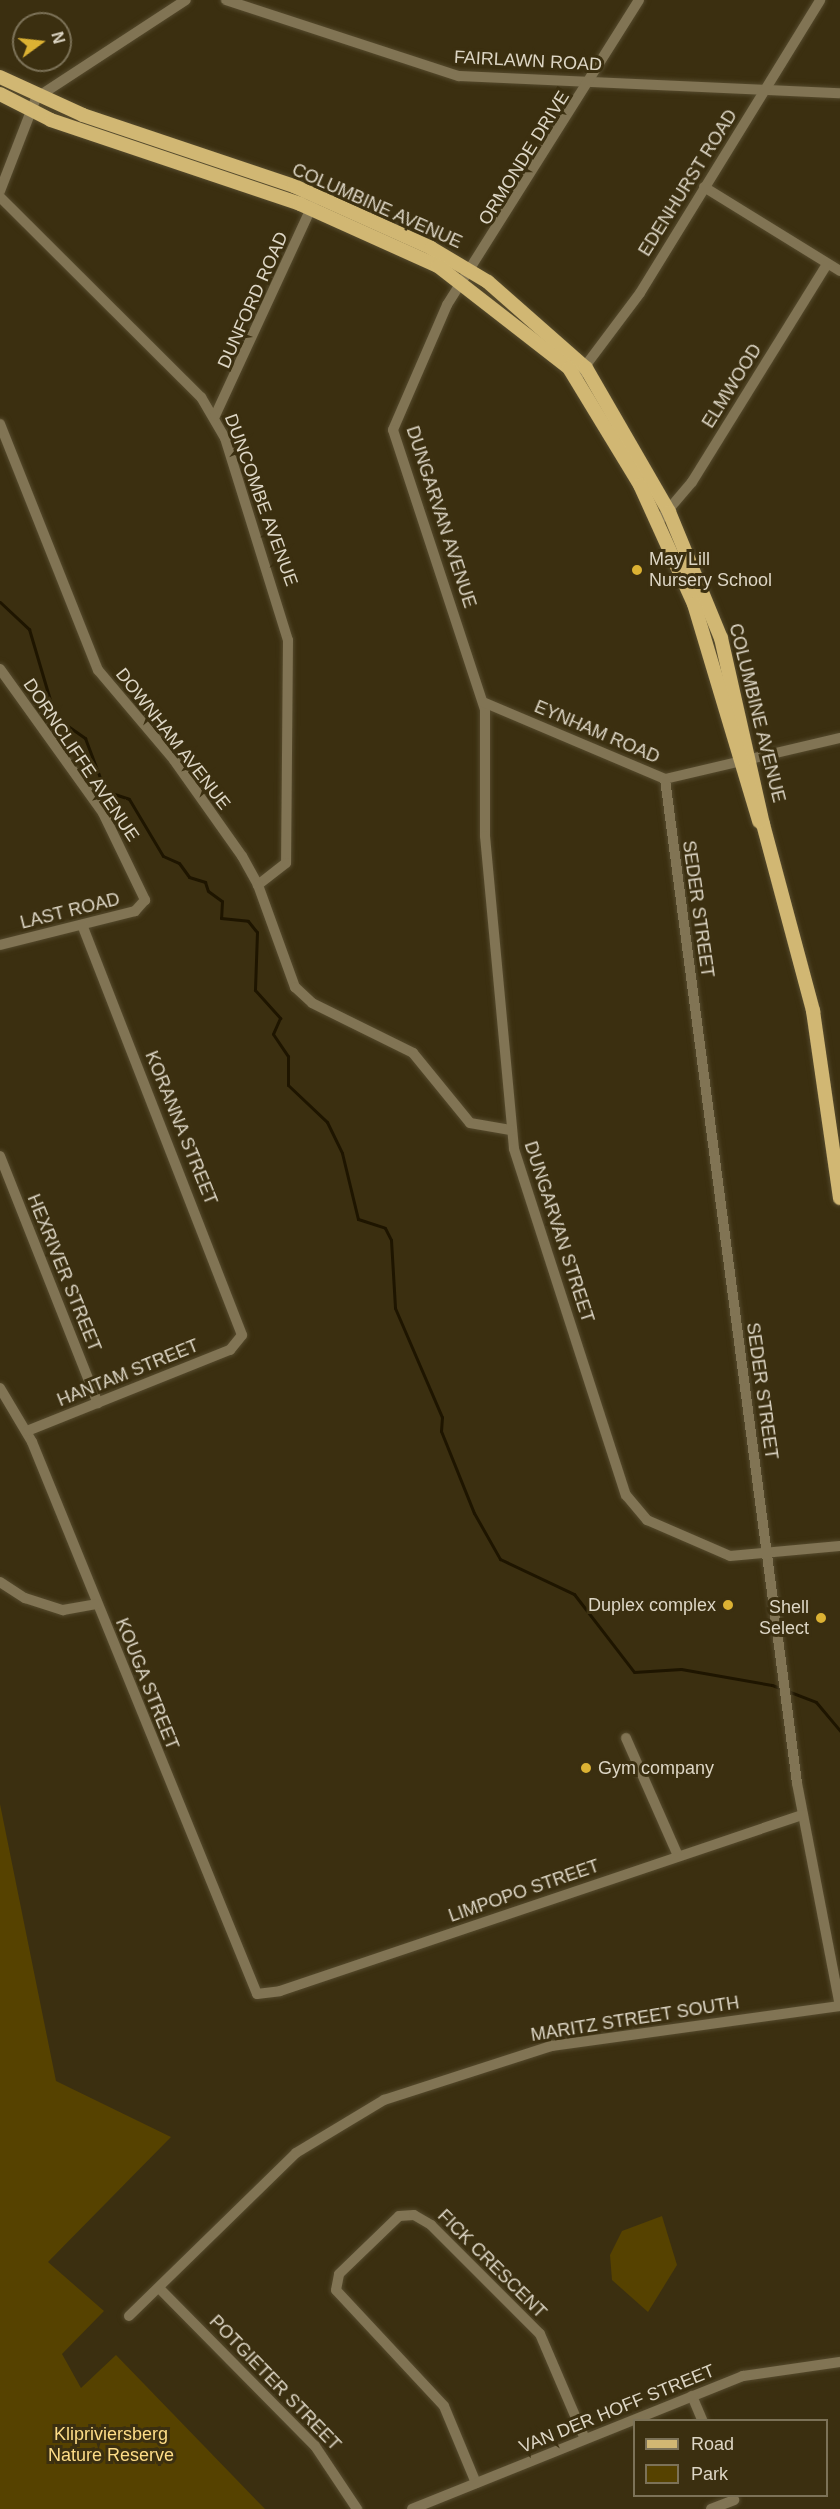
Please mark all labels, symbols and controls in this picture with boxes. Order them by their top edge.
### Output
north arrow [12,12,72,72]
text: N [48,30,68,46]
street label: FAIRLAWN ROAD [453,46,603,76]
street label: ORMONDE DRIVE [474,87,574,229]
street label: EDENHURST ROAD [634,106,742,260]
street label: COLUMBINE AVENUE [288,159,466,253]
street label: DUNFORD ROAD [213,228,293,372]
street label: ELMWOOD [698,340,766,432]
street label: DUNCOMBE AVENUE [220,410,302,590]
street label: DUNGARVAN AVENUE [401,423,481,611]
place label: May Lill Nursery School [649,549,772,592]
marker: May Lill Nursery School [630,563,644,577]
street label: COLUMBINE AVENUE [724,621,790,805]
street label: DOWNHAM AVENUE [111,664,235,814]
street label: DORNCLIFFE AVENUE [18,674,144,846]
street label: EYNHAM ROAD [531,696,663,768]
street label: SEDER STREET [678,839,718,979]
street label: LAST ROAD [18,888,122,934]
street label: KORANNA STREET [140,1047,222,1209]
street label: DUNGARVAN STREET [519,1139,599,1325]
street label: HEXRIVER STREET [23,1191,105,1355]
street label: SEDER STREET [742,1321,782,1461]
street label: HANTAM STREET [54,1335,202,1411]
place label: Duplex complex [588,1594,716,1616]
place label: Shell Select [759,1597,809,1640]
marker: Duplex complex [721,1598,735,1612]
marker: Shell Select [814,1611,828,1625]
street label: KOUGA STREET [111,1615,183,1753]
place label: Gym company [598,1757,714,1779]
marker: Gym company [579,1761,593,1775]
street label: LIMPOPO STREET [446,1855,602,1927]
street label: MARITZ STREET SOUTH [529,1992,741,2046]
street label: FICK CRESCENT [433,2205,551,2323]
street label: POTGIETER STREET [205,2311,345,2455]
street label: VAN DER HOFF STREET [516,2360,718,2458]
legend [633,2419,828,2497]
park label: Klipriviersberg Nature Reserve [48,2424,174,2466]
text: Road [691,2434,734,2454]
text: Park [691,2464,728,2484]

